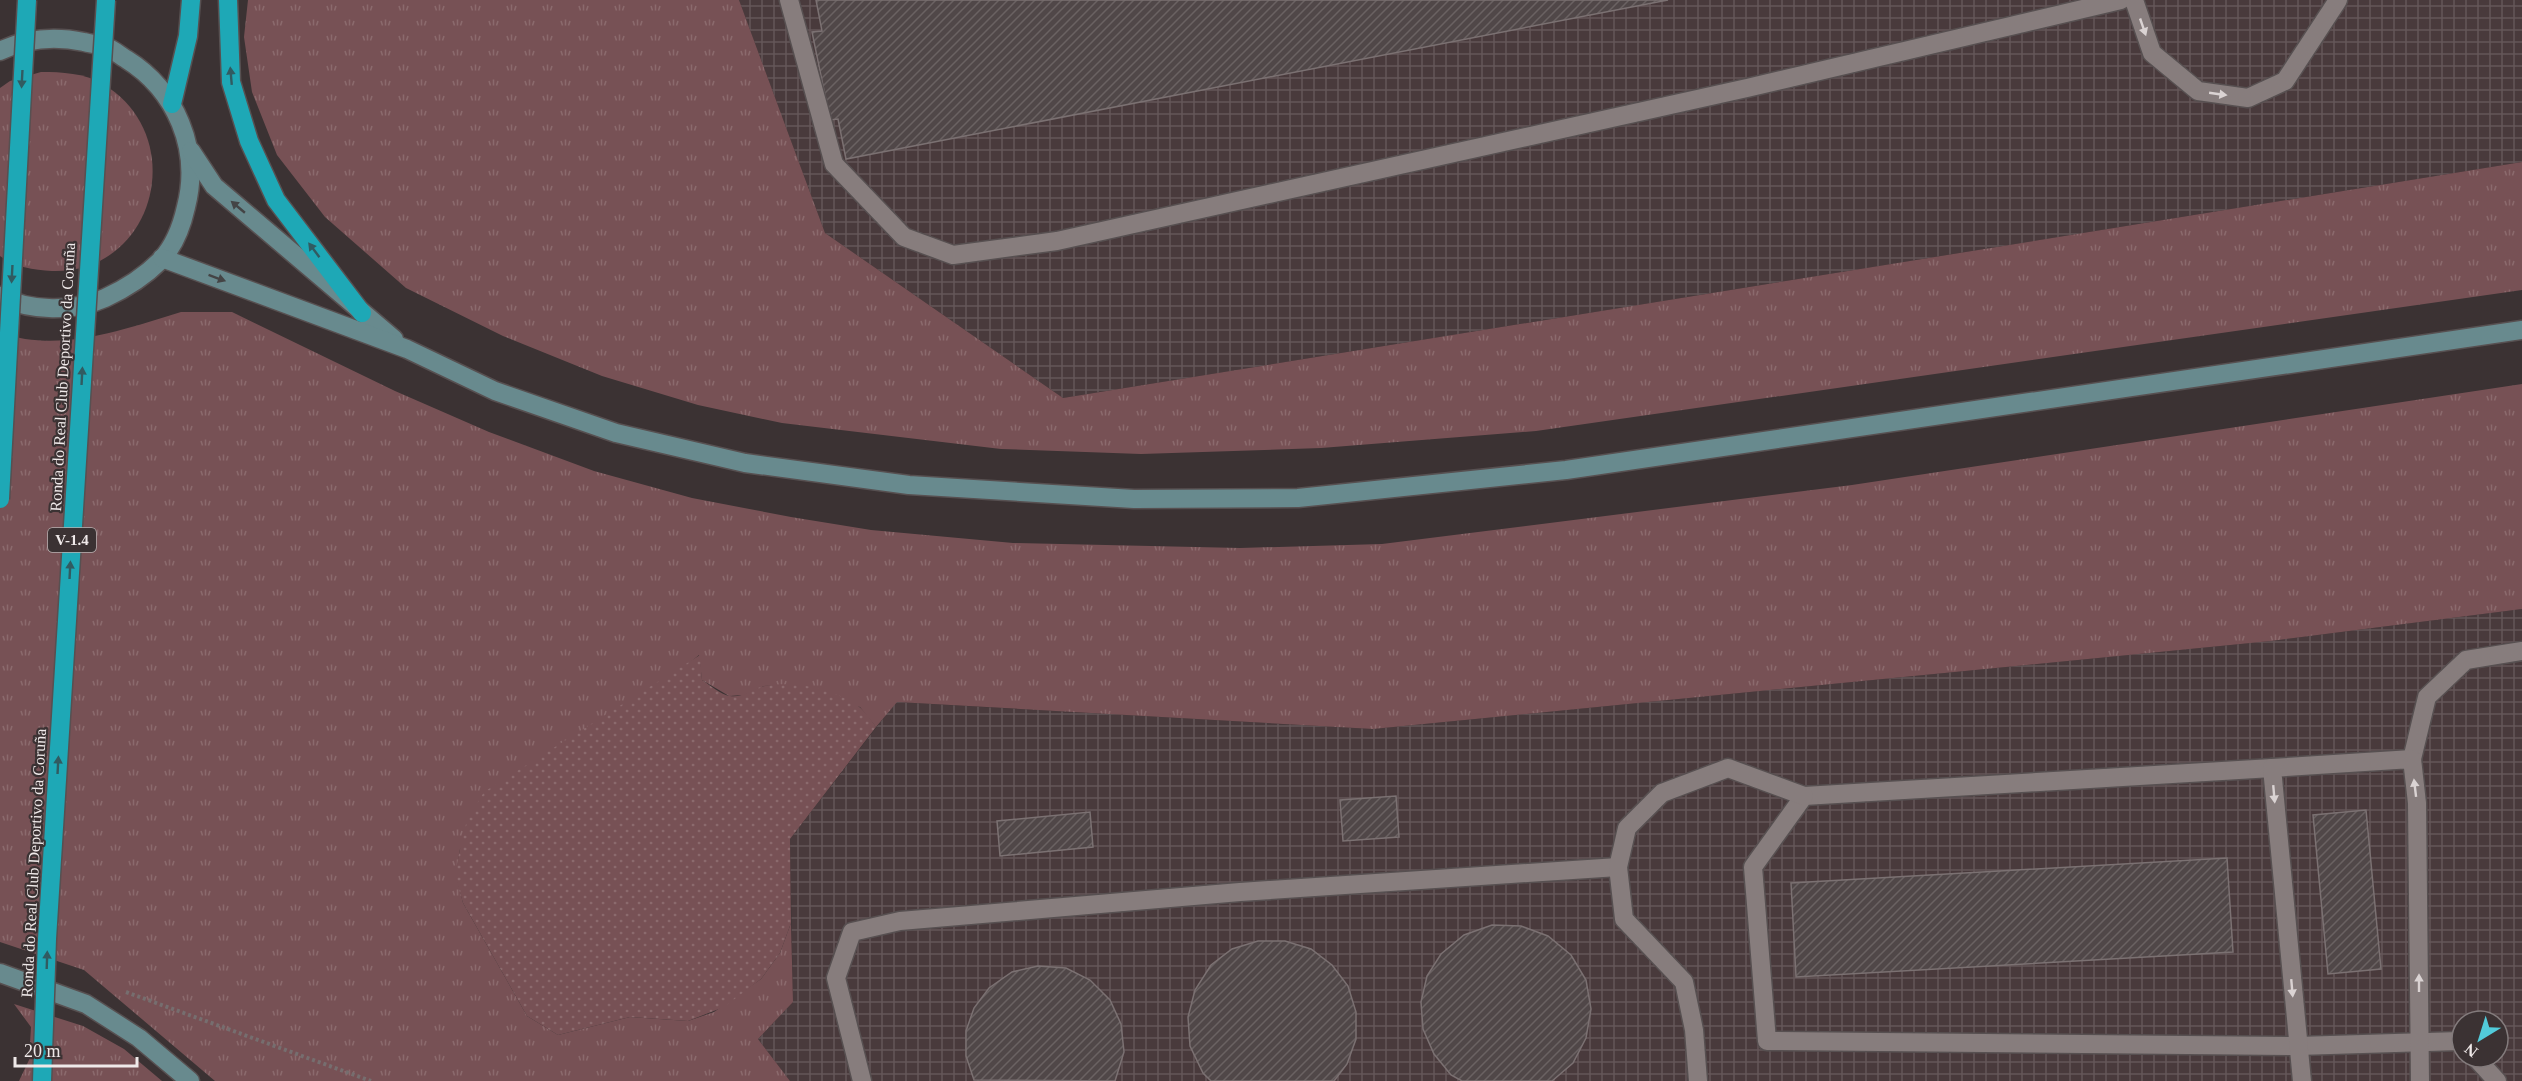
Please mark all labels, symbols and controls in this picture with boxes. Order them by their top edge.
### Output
one-way arrow [2139,18,2148,36]
one-way arrow [226,67,236,86]
one-way arrow [18,70,27,89]
one-way arrow [2208,89,2227,98]
one-way arrow [231,201,246,214]
street label: Ronda do Real Club Deportivo da Coruña [47,242,79,512]
one-way arrow [309,242,321,257]
one-way arrow [7,265,16,284]
one-way arrow [208,274,226,284]
one-way arrow [77,366,86,385]
road number: V-1.4 [48,528,96,552]
one-way arrow [65,561,75,580]
street label: Ronda do Real Club Deportivo da Coruña [18,728,50,998]
one-way arrow [53,755,63,774]
one-way arrow [2410,778,2420,797]
one-way arrow [2269,784,2279,803]
one-way arrow [42,950,51,969]
one-way arrow [2414,973,2424,992]
one-way arrow [2287,979,2297,998]
north arrow [2450,1009,2510,1069]
scale bar [15,1030,136,1068]
text: N [2461,1040,2481,1061]
text: 20 m [24,1041,61,1061]

